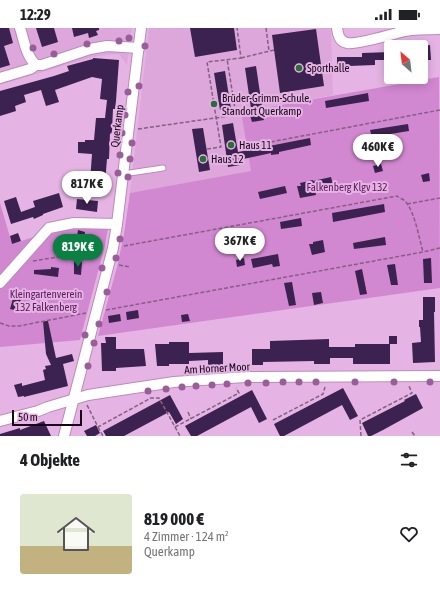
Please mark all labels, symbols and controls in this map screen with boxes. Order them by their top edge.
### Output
text: 12:29 [20,6,51,23]
north arrow [384,40,428,84]
map controls [384,40,428,84]
place label: Sporthalle [307,62,349,74]
marker: Sporthalle [294,63,304,73]
place label: Brüder-Grimm-Schule, Standort Querkamp [222,92,311,117]
marker: Brüder-Grimm-Schule, Standort Querkamp [209,99,219,109]
street label: Querkamp [108,104,126,148]
pin: 460K € [345,134,411,168]
place label: Haus 11 [239,139,272,151]
text: 460K € [362,139,394,154]
marker: Haus 11 [226,140,236,150]
place label: Haus 12 [211,153,244,165]
marker: Haus 12 [198,154,208,164]
pin: 817K € [54,171,120,205]
text: 817K € [71,176,103,191]
park label: Falkenberg Klgv 132 [307,181,387,193]
pin: 367K € [207,228,273,262]
text: 367K € [224,233,256,248]
pin: 819K € [45,234,111,268]
text: 819K € [62,239,94,254]
park label: Kleingartenverein 132 Falkenberg [10,288,82,313]
street label: Am Horner Moor [184,360,251,376]
scale bar [12,408,82,427]
text: 50 m [18,411,38,423]
icon: filters [398,449,420,471]
text: 4 Objekte [20,450,80,470]
text: 819 000 € [144,509,204,529]
icon: home [52,510,100,558]
icon: heart [398,523,420,545]
text: 4 Zimmer · 124 m² [144,529,229,544]
text: Querkamp [144,544,195,559]

